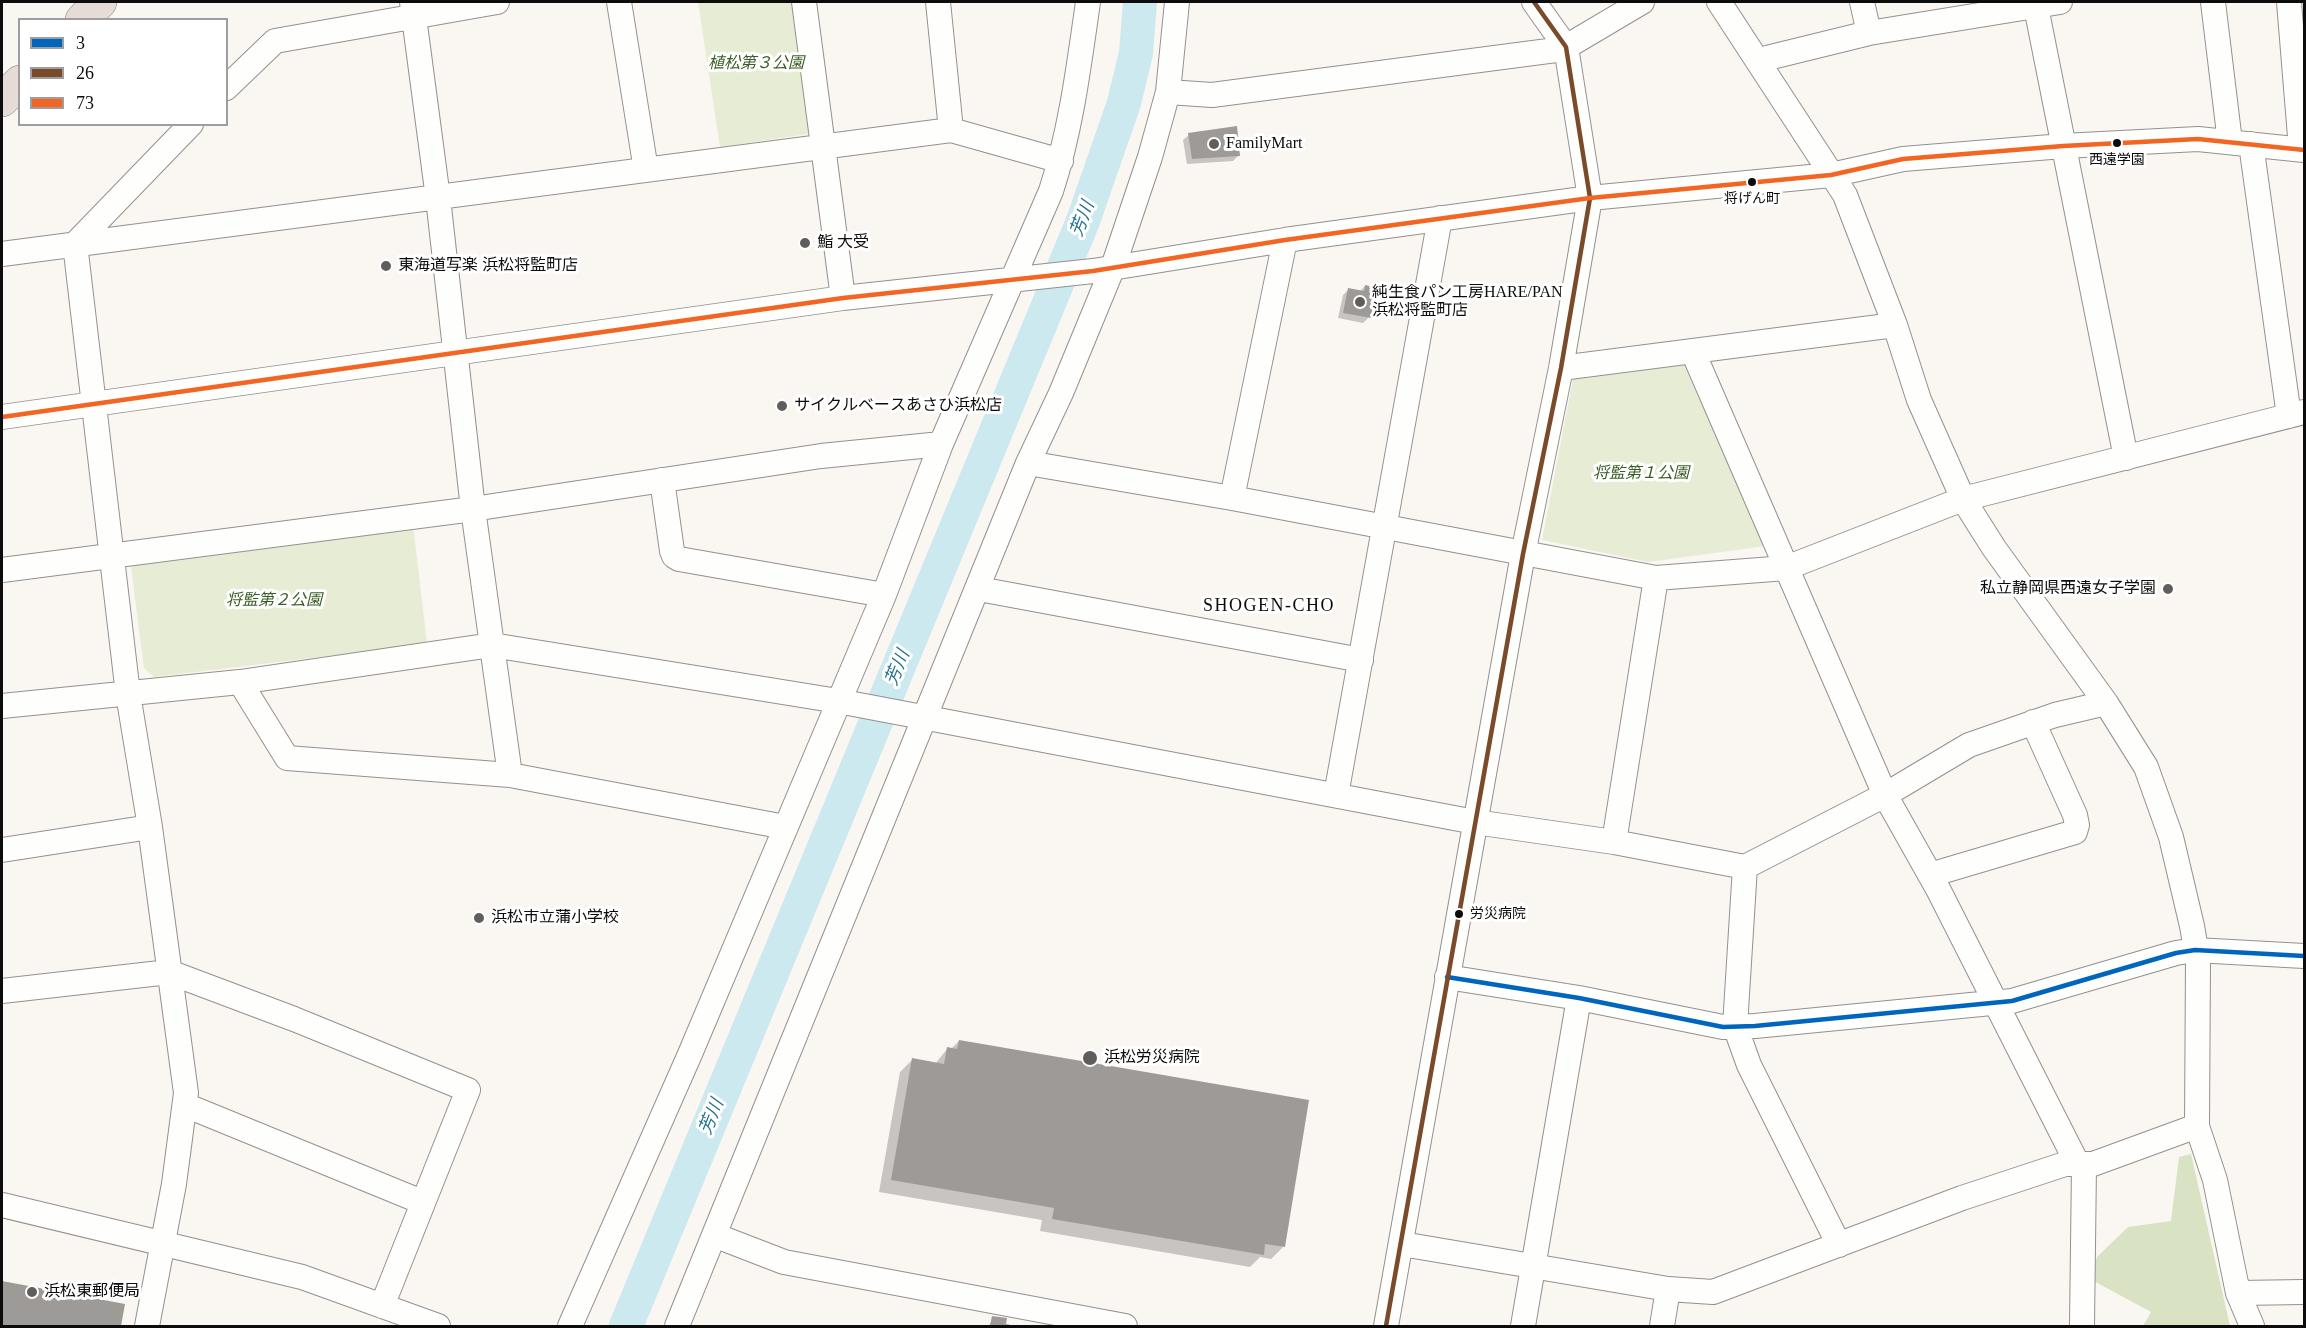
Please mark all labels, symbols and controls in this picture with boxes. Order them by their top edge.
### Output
legend [18,18,228,126]
text: 3 [76,33,85,53]
park label: 植松第３公園 [708,54,804,74]
text: 26 [76,63,94,83]
text: 73 [76,93,94,113]
place label: FamilyMart [1226,134,1302,154]
marker: FamilyMart [1207,137,1221,151]
marker: 西遠学園 [2111,137,2123,149]
place label: 西遠学園 [2089,152,2145,168]
marker: 将げん町 [1746,176,1758,188]
place label: 将げん町 [1724,191,1780,207]
water label: 芳川 [1066,198,1100,240]
place label: 鮨 大受 [817,233,869,253]
marker: 鮨 大受 [798,236,812,250]
place label: 東海道写楽 浜松将監町店 [398,256,578,276]
marker: 東海道写楽 浜松将監町店 [379,259,393,273]
place label: 純生食パン工房HARE/PAN 浜松将監町店 [1372,283,1563,321]
marker: 純生食パン工房HARE/PAN 浜松将監町店 [1353,295,1367,309]
place label: サイクルベースあさひ浜松店 [794,396,1002,416]
marker: サイクルベースあさひ浜松店 [775,399,789,413]
park label: 将監第１公園 [1593,464,1689,484]
place label: 私立静岡県西遠女子学園 [1980,579,2156,599]
marker: 私立静岡県西遠女子学園 [2161,582,2175,596]
park label: 将監第２公園 [226,591,322,611]
district label: SHOGEN-CHO [1203,595,1335,617]
water label: 芳川 [881,647,915,689]
place label: 労災病院 [1470,906,1526,922]
place label: 浜松市立蒲小学校 [491,908,619,928]
marker: 労災病院 [1453,908,1465,920]
marker: 浜松市立蒲小学校 [472,911,486,925]
place label: 浜松労災病院 [1104,1048,1200,1068]
marker: 浜松労災病院 [1081,1049,1099,1067]
water label: 芳川 [695,1096,729,1138]
place label: 浜松東郵便局 [44,1282,140,1302]
marker: 浜松東郵便局 [25,1285,39,1299]

